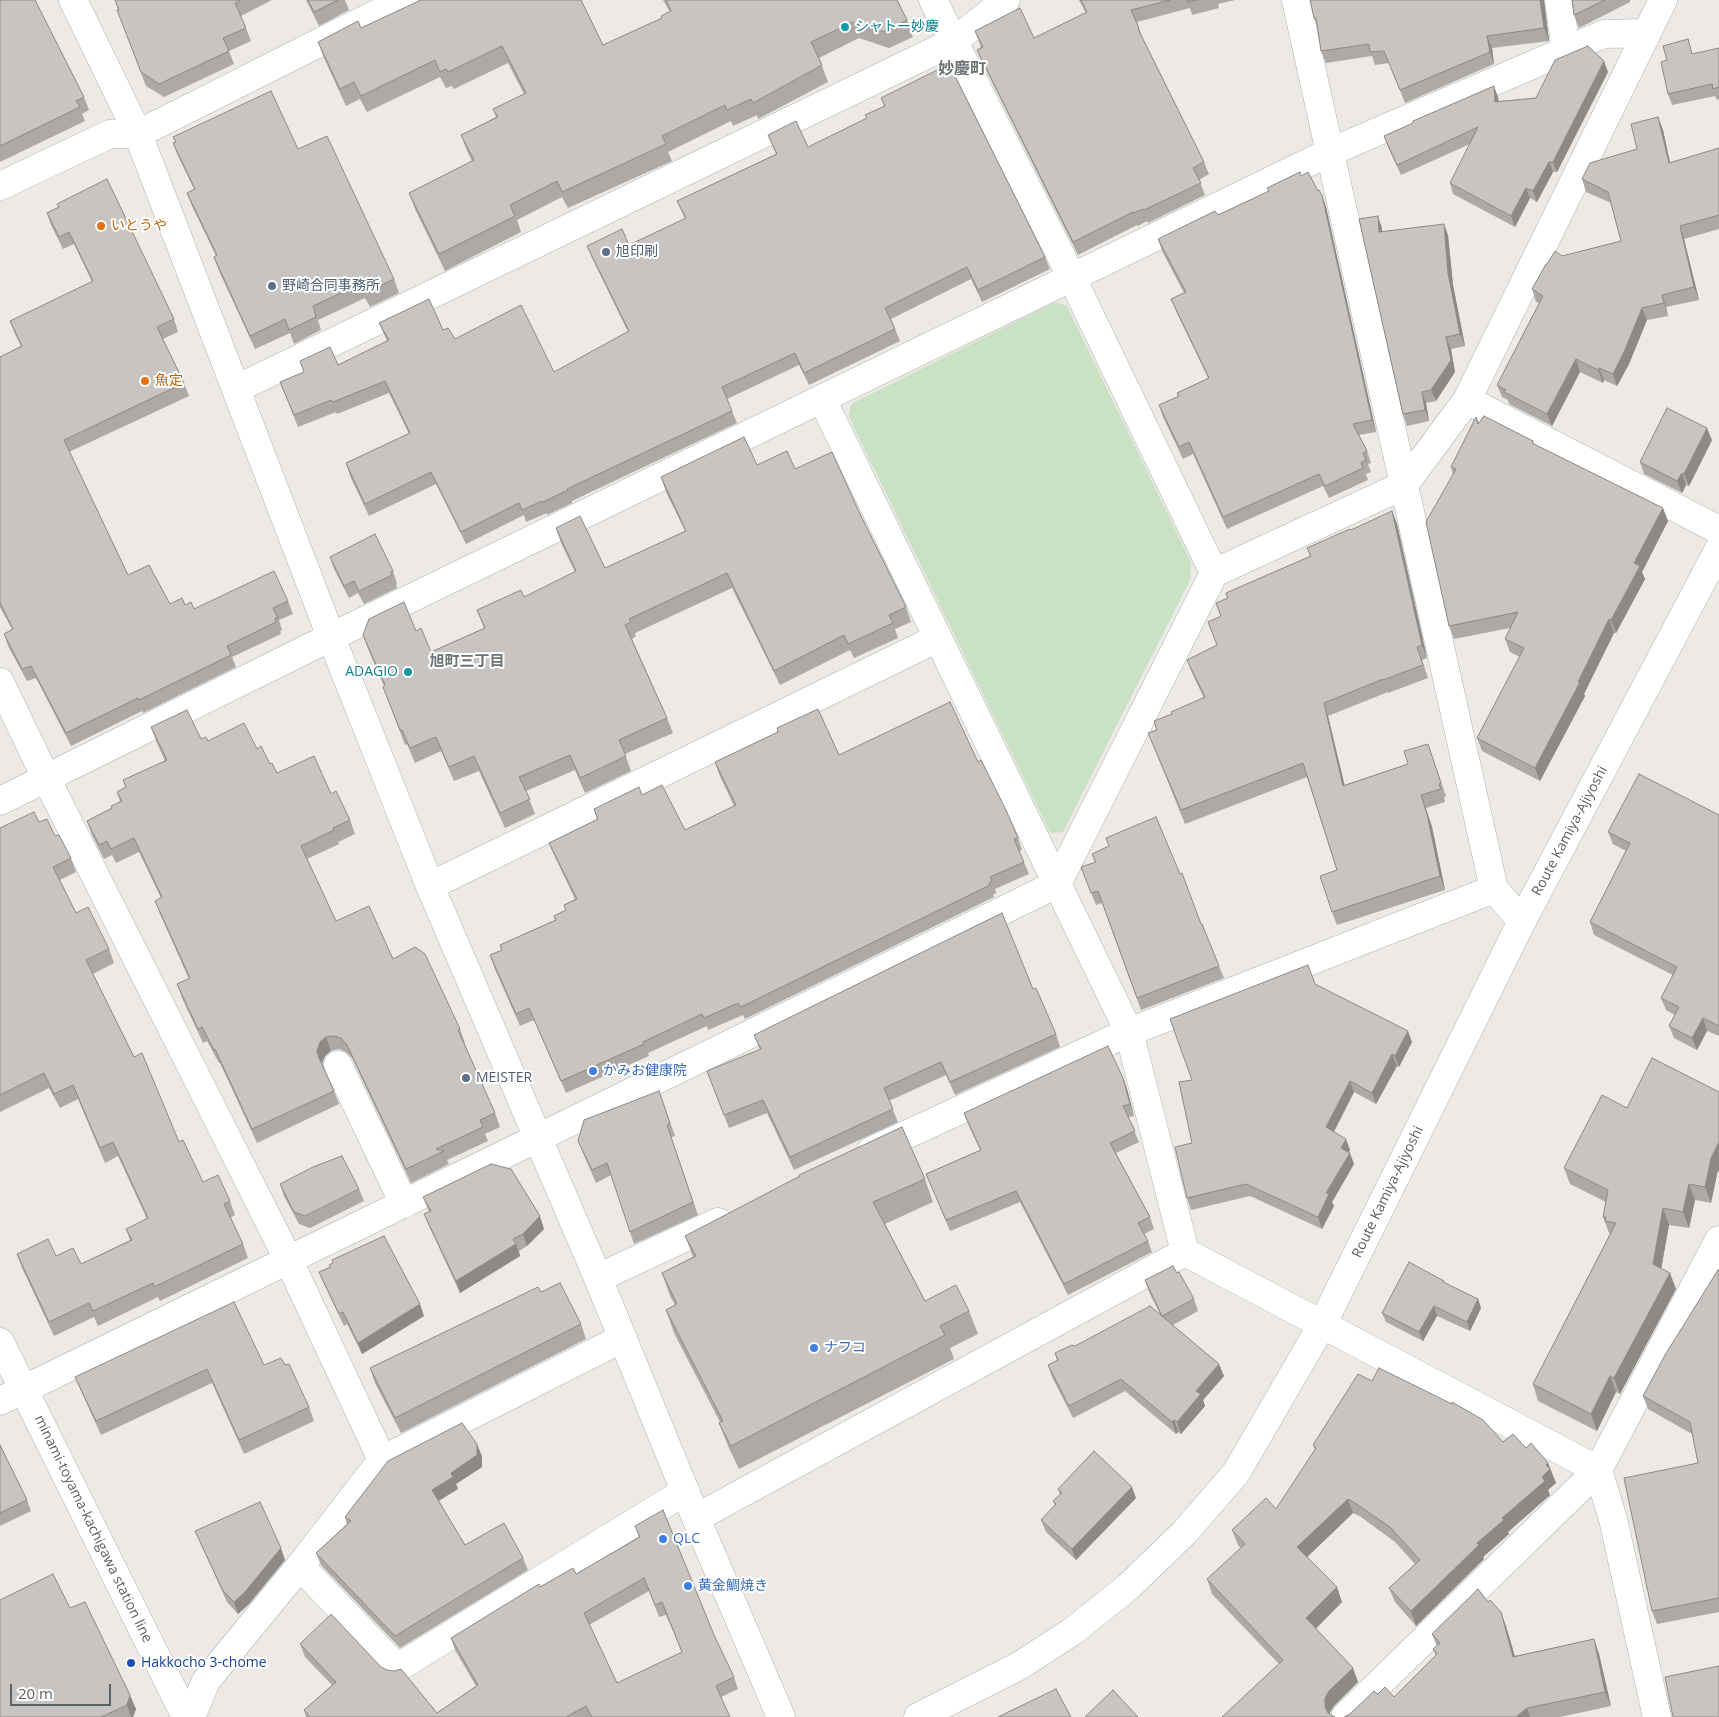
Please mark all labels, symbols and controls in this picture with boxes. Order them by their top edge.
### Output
place label: シャトー妙慶 [855,19,939,35]
marker: シャトー妙慶 [839,21,851,33]
district label: 妙慶町 [938,59,986,79]
place label: いとうや [111,218,167,234]
marker: いとうや [95,220,107,232]
place label: 旭印刷 [616,244,658,260]
marker: 旭印刷 [600,246,612,258]
place label: 野崎合同事務所 [282,278,380,294]
marker: 野崎合同事務所 [266,280,278,292]
place label: 魚定 [155,373,183,389]
marker: 魚定 [139,375,151,387]
district label: 旭町三丁目 [430,653,504,671]
place label: ADAGIO [345,664,398,680]
marker: ADAGIO [402,666,414,678]
street label: Route Kamiya-Ajiyoshi [1529,763,1611,899]
place label: かみお健康院 [603,1063,687,1079]
marker: かみお健康院 [587,1065,599,1077]
place label: MEISTER [476,1070,532,1086]
marker: MEISTER [460,1072,472,1084]
street label: Route Kamiya-Ajiyoshi [1349,1123,1427,1261]
place label: ナフコ [824,1340,866,1356]
marker: ナフコ [808,1342,820,1354]
street label: minami-toyama-kachigawa station line [30,1412,156,1646]
place label: QLC [673,1531,700,1547]
marker: QLC [657,1533,669,1545]
place label: 黄金鯛焼き [698,1578,768,1594]
marker: 黄金鯛焼き [682,1580,694,1592]
place label: Hakkocho 3-chome [141,1655,267,1671]
marker: Hakkocho 3-chome [125,1657,137,1669]
scale bar [12,1674,114,1706]
text: 20 m [18,1683,53,1703]

